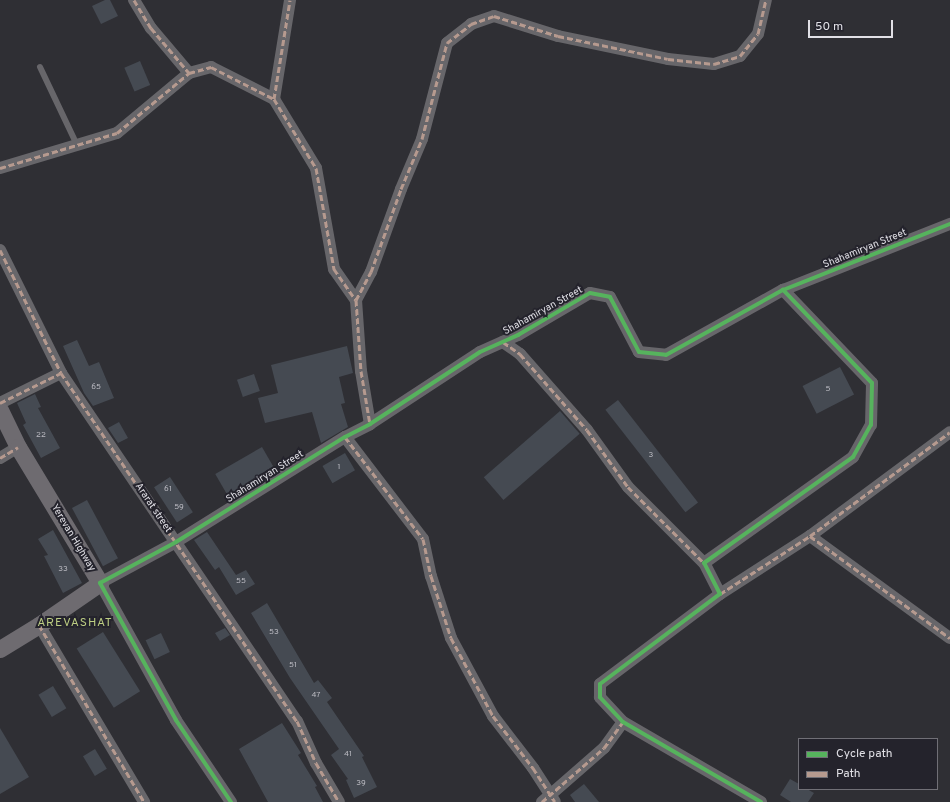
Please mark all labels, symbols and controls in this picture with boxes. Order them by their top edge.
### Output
scale bar [810,12,895,38]
text: 50 m [815,19,843,35]
street label: Shahamiryan Street [822,227,908,271]
street label: Shahamiryan Street [501,284,585,338]
house number: 65 [91,383,101,393]
house number: 5 [826,385,830,395]
house number: 22 [36,431,46,441]
street label: Shahamiryan Street [224,448,306,506]
house number: 3 [649,451,653,461]
house number: 1 [338,463,340,473]
street label: Ararat street [132,481,174,535]
house number: 61 [164,485,172,495]
street label: Yerevan Highway [48,502,98,574]
house number: 59 [174,503,184,513]
house number: 33 [58,565,68,575]
house number: 55 [236,577,246,587]
district label: AREVASHAT [37,617,113,631]
house number: 53 [269,628,279,638]
house number: 51 [289,661,297,671]
house number: 47 [311,691,321,701]
legend [798,738,938,790]
text: Cycle path [836,746,893,762]
house number: 41 [344,750,352,760]
text: Path [836,766,861,782]
house number: 39 [356,779,366,789]

